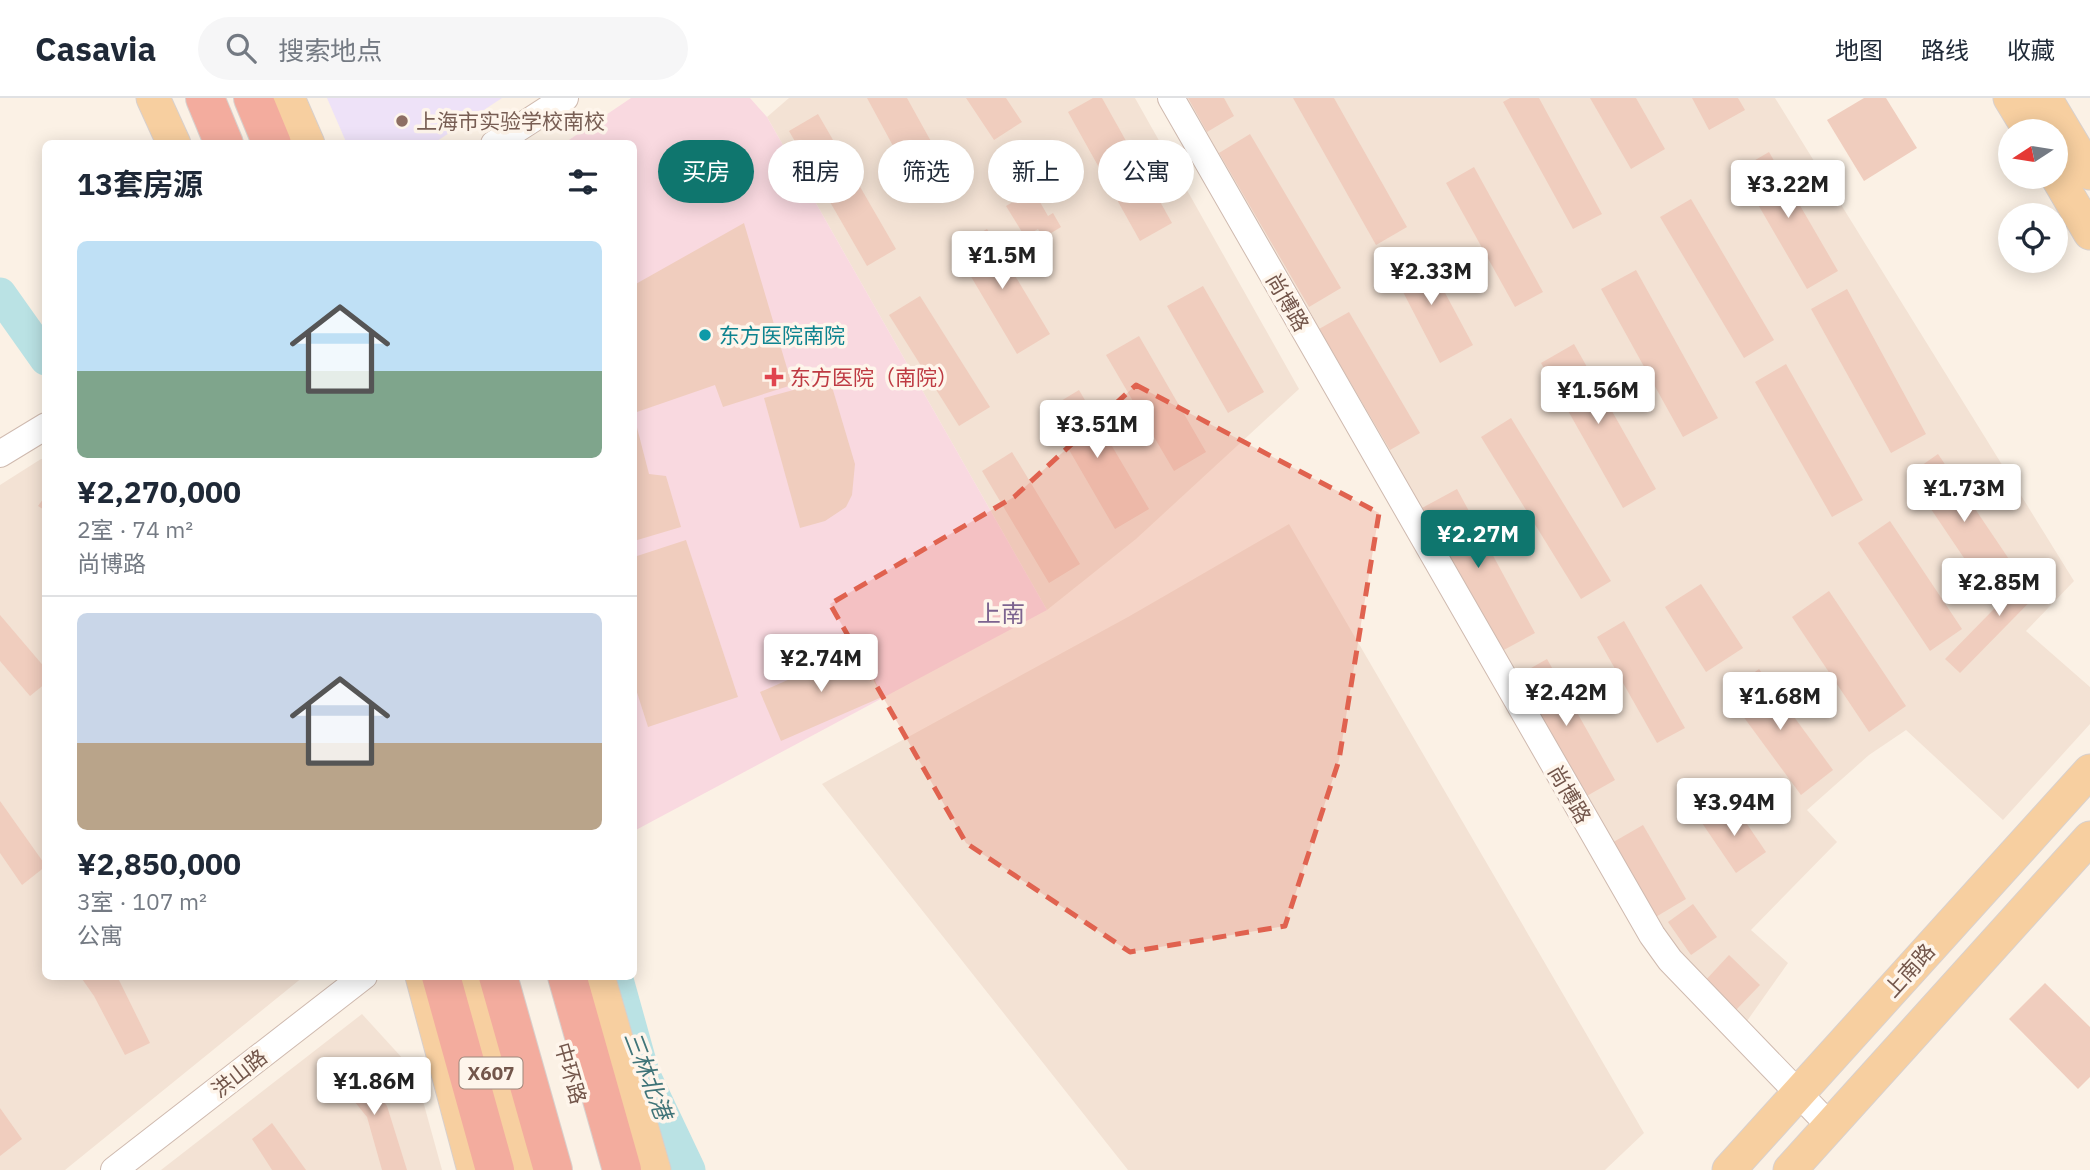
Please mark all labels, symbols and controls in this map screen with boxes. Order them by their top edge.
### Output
search box [198,17,688,80]
text: Casavia [35,27,156,70]
icon: search [222,29,260,67]
text: 搜索地点 [278,33,382,67]
text: 地图 [1835,34,1883,66]
text: 路线 [1921,34,1969,66]
text: 收藏 [2007,34,2055,66]
place label: 上海市实验学校南校 [416,107,605,135]
marker: 上海市实验学校南校 [394,113,410,129]
north arrow [1998,119,2068,189]
map controls [1998,119,2068,273]
chip: 买房 [658,140,754,203]
chip: 租房 [768,140,864,203]
chip: 筛选 [878,140,974,203]
chip: 新上 [988,140,1084,203]
chip: 公寓 [1098,140,1194,203]
pin: ¥3.22M [1731,160,1845,220]
icon: filters [564,163,602,201]
text: 13套房源 [77,164,203,203]
text: ¥3.22M [1747,168,1829,198]
button: locate [1998,203,2068,273]
pin: ¥1.5M [953,232,1051,291]
text: ¥1.5M [968,239,1036,269]
pin: ¥2.33M [1374,248,1488,307]
text: ¥2.33M [1390,255,1472,285]
street label: 尚博路 [1260,268,1316,336]
icon: home [277,286,403,412]
place label: 东方医院南院 [719,321,845,349]
marker: 东方医院南院 [697,327,713,343]
place label: 东方医院（南院） [790,363,958,391]
pin: ¥1.56M [1541,366,1655,426]
marker: 东方医院（南院） [764,367,784,387]
text: ¥1.56M [1557,374,1639,404]
pin: ¥3.51M [1040,400,1154,460]
text: ¥3.51M [1056,408,1138,438]
pin: ¥1.73M [1907,464,2021,524]
text: ¥2,270,000 [77,472,241,511]
text: ¥1.73M [1923,472,2005,502]
pin: ¥2.27M [1421,510,1535,570]
text: 2室 · 74 m² [77,514,193,544]
text: ¥2.27M [1437,518,1519,548]
text: 尚博路 [77,548,146,578]
pin: ¥2.85M [1942,559,2056,618]
text: ¥2.85M [1958,566,2040,596]
district label: 上南 [977,597,1025,629]
pin: ¥2.74M [764,634,878,694]
text: ¥2.74M [780,642,862,672]
icon: home [277,658,403,784]
pin: ¥2.42M [1509,668,1623,728]
pin: ¥1.68M [1723,672,1837,732]
text: ¥2.42M [1525,676,1607,706]
text: ¥1.68M [1739,680,1821,710]
street label: 尚博路 [1542,760,1598,828]
pin: ¥3.94M [1677,778,1791,838]
text: ¥3.94M [1693,786,1775,816]
text: ¥2,850,000 [77,844,241,883]
text: 3室 · 107 m² [77,886,207,916]
text: 公寓 [77,920,123,950]
street label: 上南路 [1878,937,1940,1003]
water label: 三林北港 [619,1027,681,1126]
street label: 中环路 [549,1039,593,1107]
street label: 洪山路 [206,1043,272,1103]
road number: X607 [460,1057,522,1088]
pin: ¥1.86M [317,1058,431,1117]
text: ¥1.86M [333,1065,415,1095]

